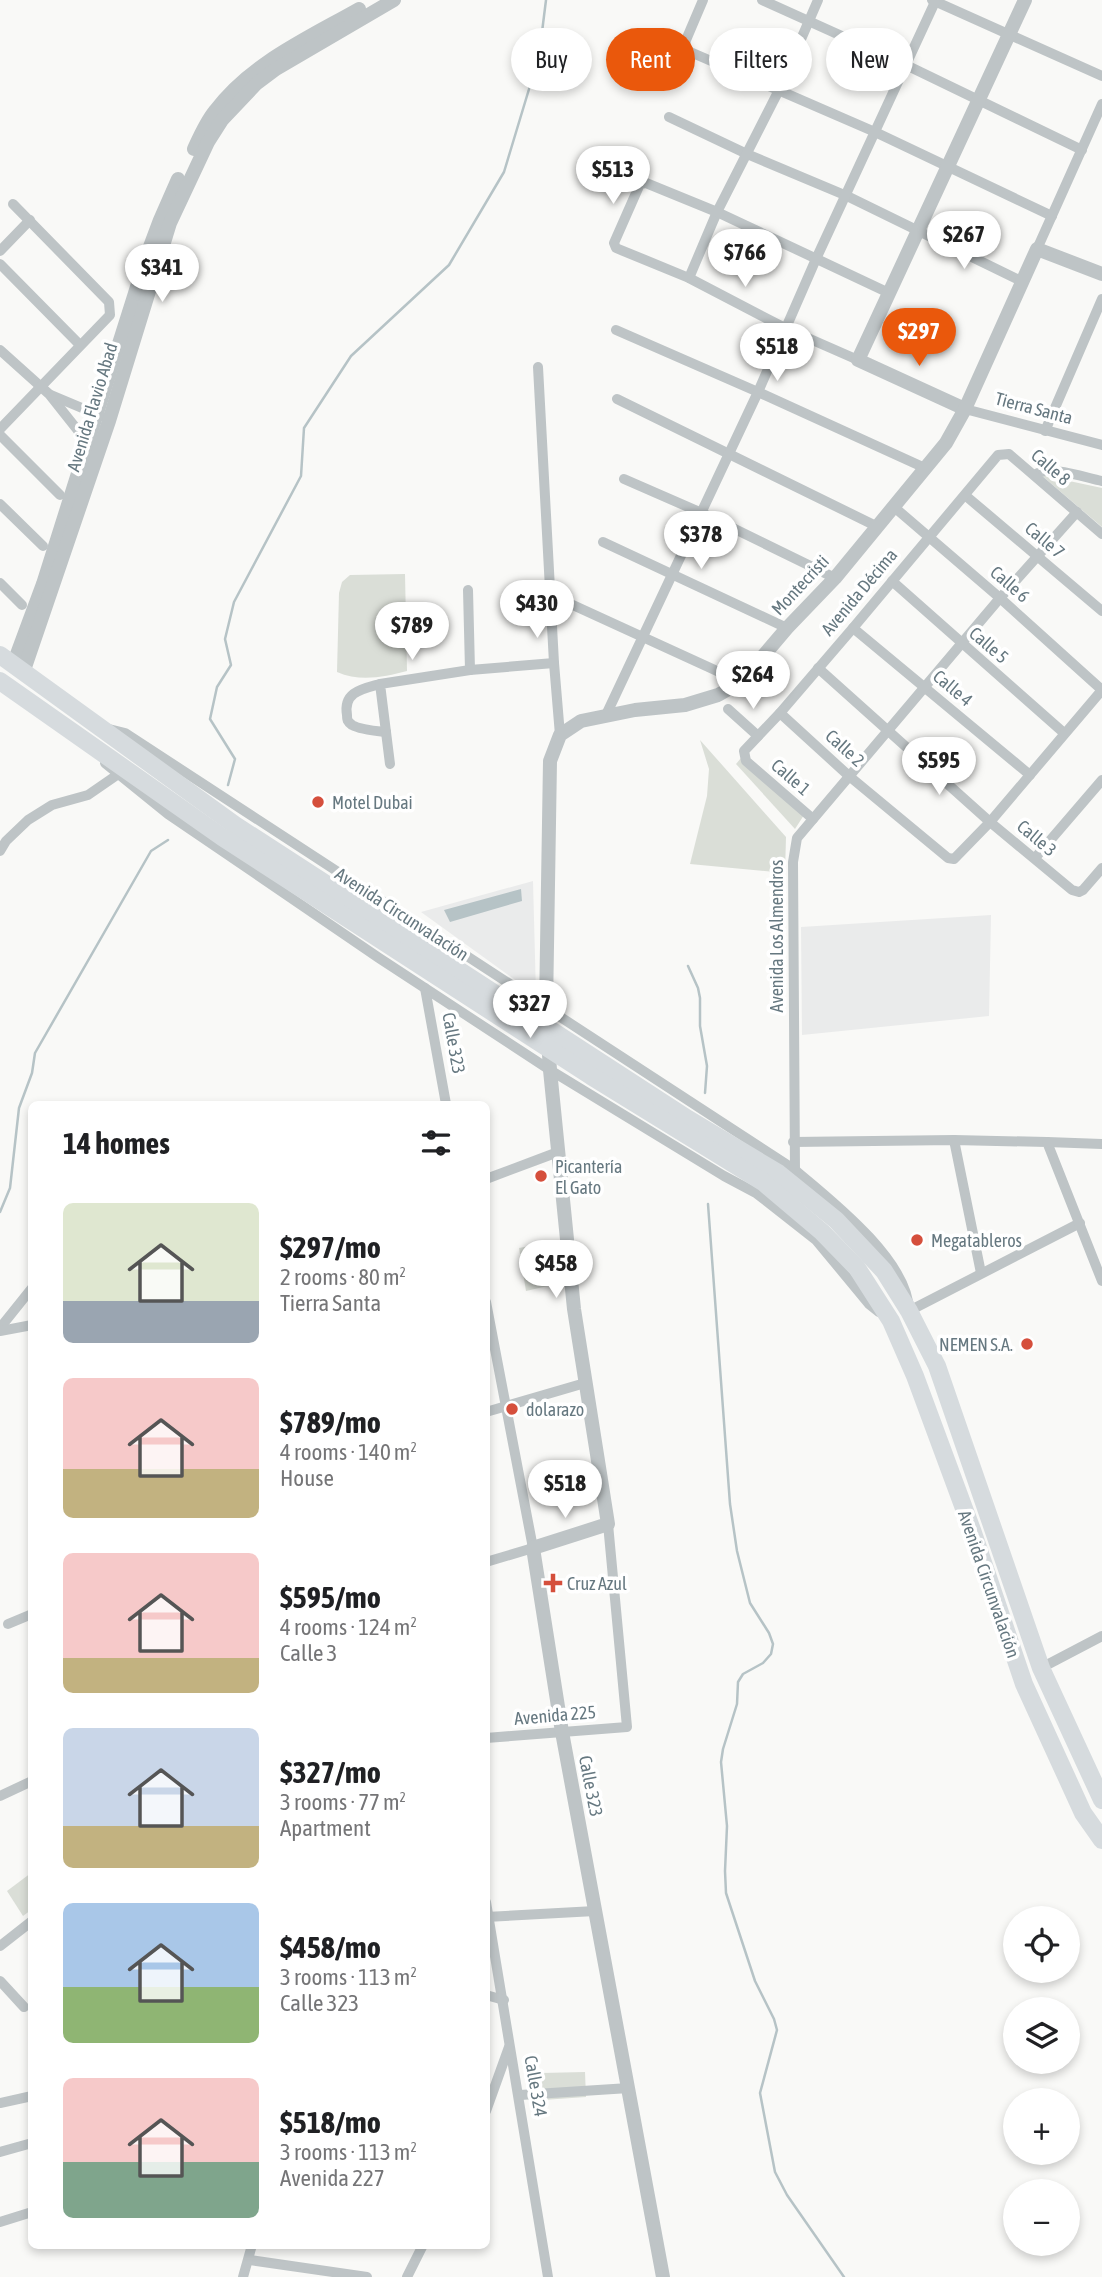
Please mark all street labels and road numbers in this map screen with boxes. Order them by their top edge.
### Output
street label: Avenida Flavio Abad [62,340,122,474]
street label: Tierra Santa [993,388,1075,428]
street label: Calle 8 [1027,444,1075,490]
street label: Calle 7 [1021,518,1069,562]
street label: Avenida Décima [817,544,901,640]
street label: Montecristi [767,551,833,619]
street label: Calle 6 [986,561,1034,607]
street label: Calle 5 [965,622,1013,668]
street label: Calle 4 [929,666,977,710]
street label: Calle 2 [821,725,869,771]
street label: Calle 1 [767,754,815,800]
street label: Calle 3 [1013,816,1061,860]
street label: Avenida Los Almendros [766,860,787,1012]
street label: Avenida Circunvalación [331,863,473,965]
street label: Calle 323 [438,1011,470,1075]
street label: Avenida Circunvalación [954,1507,1024,1661]
street label: Avenida 225 [513,1701,597,1729]
street label: Calle 323 [575,1754,607,1818]
street label: Calle 324 [520,2054,552,2118]

